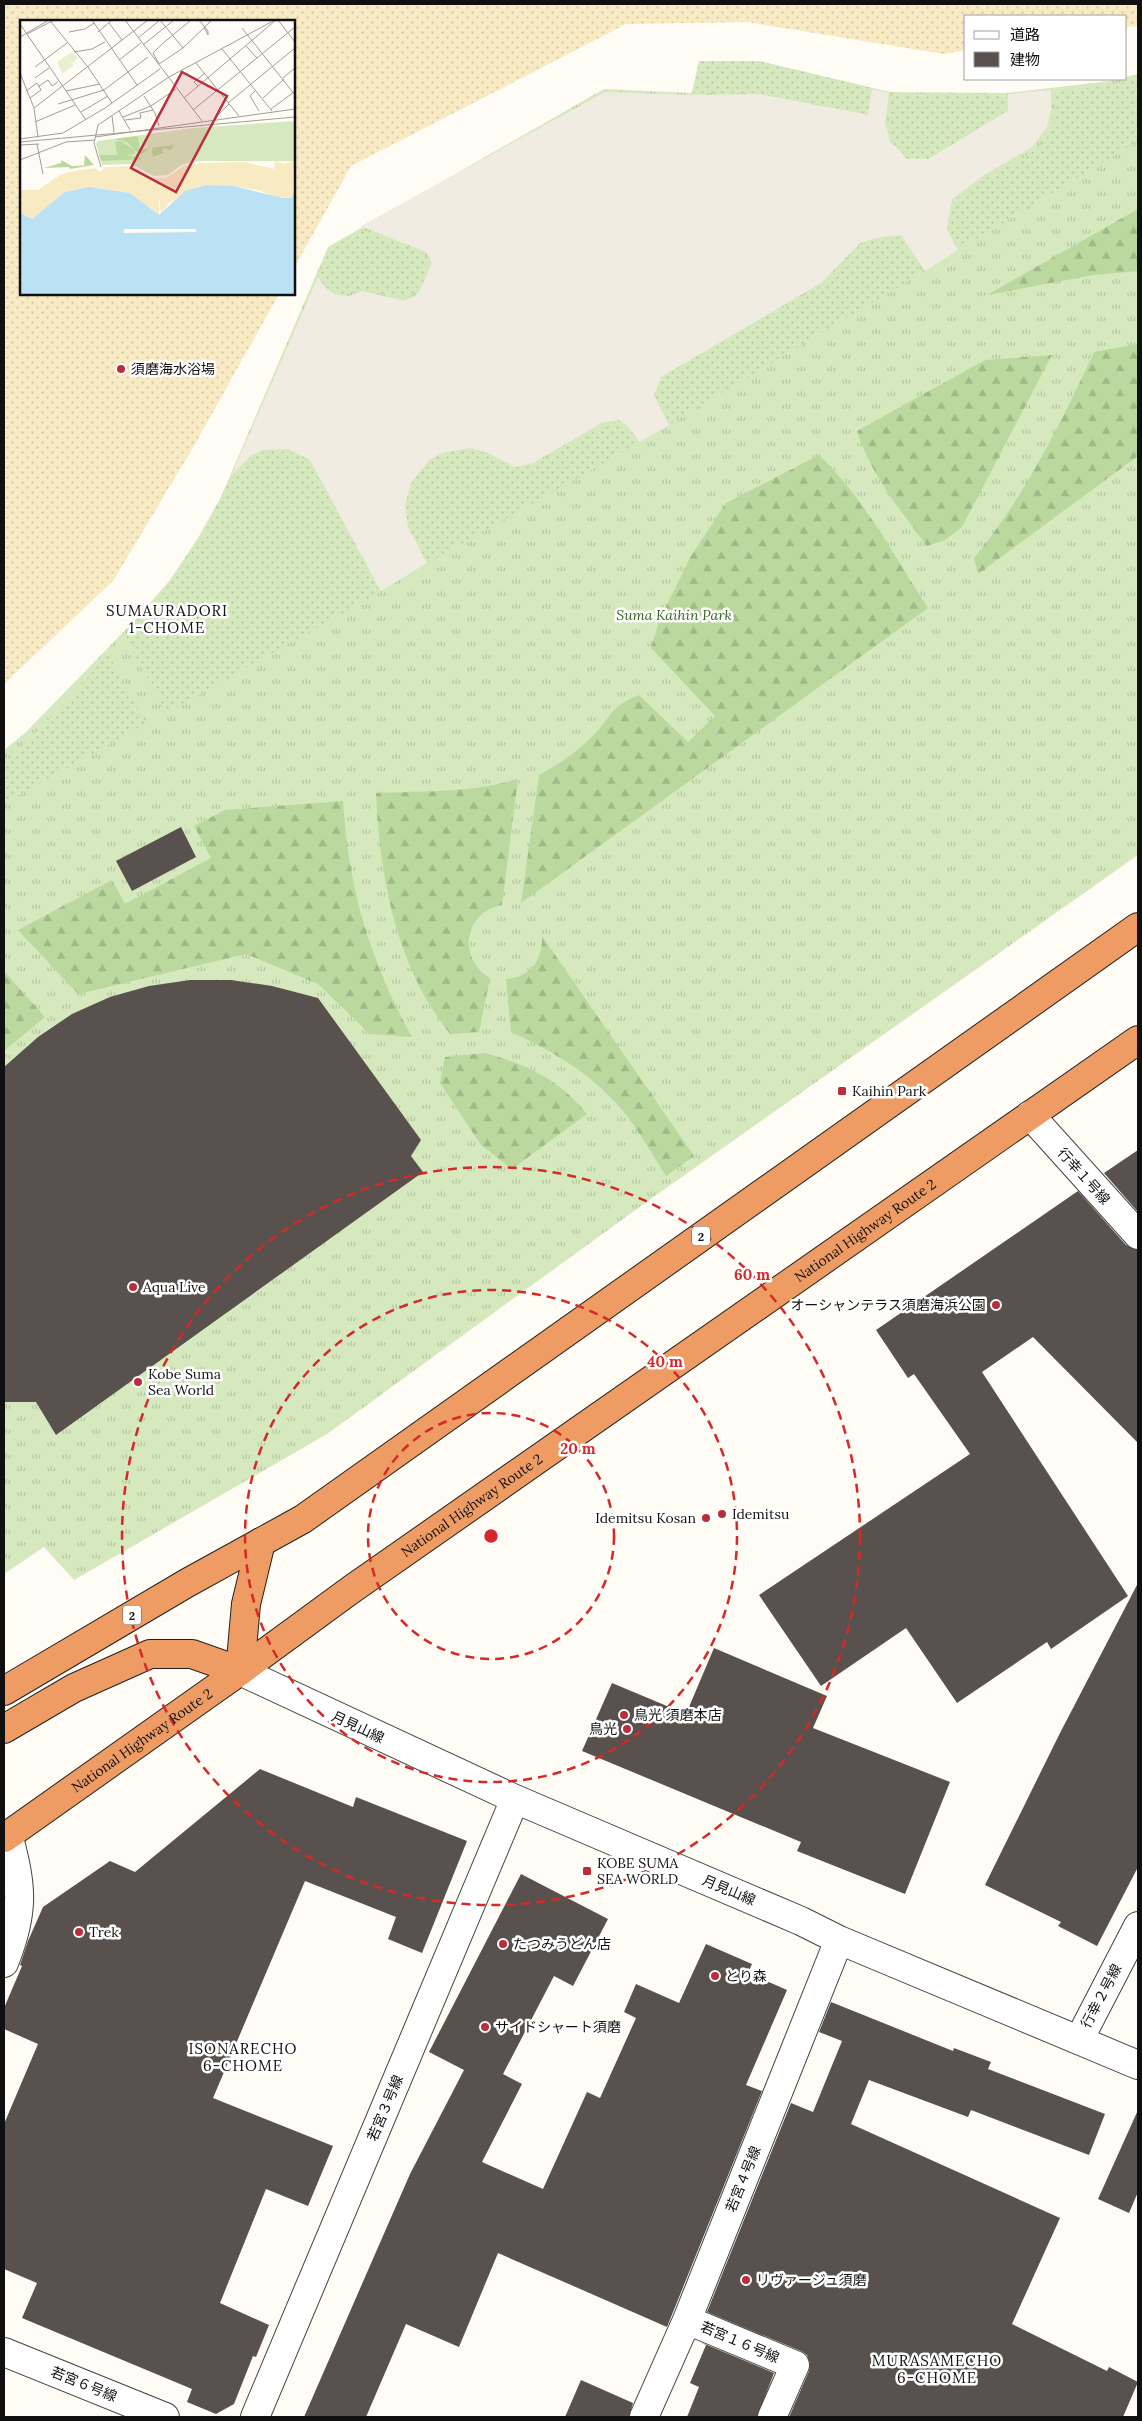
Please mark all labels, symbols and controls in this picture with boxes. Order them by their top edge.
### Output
legend [964,15,1127,80]
inset map [20,20,295,295]
text: 道路 [1010,25,1040,44]
text: 建物 [1010,50,1040,69]
place label: 須磨海水浴場 [131,360,215,378]
marker: 須磨海水浴場 [115,363,127,375]
district label: SUMAURADORI 1-CHOME [106,601,228,637]
park label: Suma Kaihin Park [616,606,732,624]
place label: Kaihin Park [852,1082,927,1100]
marker: Kaihin Park [836,1085,848,1097]
street label: 行幸１号線 [1054,1144,1114,1208]
street label: National Highway Route 2 [791,1175,939,1286]
road number: 2 [692,1226,710,1246]
text: 60 m [734,1265,770,1284]
place label: Aqua Live [142,1278,206,1296]
marker: Aqua Live [127,1281,139,1293]
place label: オーシャンテラス須磨海浜公園 [791,1296,986,1314]
marker: オーシャンテラス須磨海浜公園 [990,1299,1002,1311]
text: 40 m [647,1352,683,1371]
place label: Kobe Suma Sea World [148,1365,221,1399]
marker: Kobe Suma Sea World [132,1376,144,1388]
text: 20 m [560,1439,596,1458]
street label: National Highway Route 2 [398,1450,546,1561]
place label: Idemitsu [732,1505,789,1523]
marker: Idemitsu [716,1508,728,1520]
place label: Idemitsu Kosan [595,1509,697,1527]
marker: Idemitsu Kosan [700,1512,712,1524]
centre of rings [482,1527,500,1545]
road number: 2 [123,1606,141,1624]
street label: National Highway Route 2 [68,1684,216,1796]
place label: 鳥光 須磨本店 [634,1706,722,1724]
street label: 月見山線 [329,1707,387,1747]
marker: 鳥光 須磨本店 [618,1709,630,1721]
place label: 鳥光 [589,1720,617,1738]
marker: 鳥光 [621,1723,633,1735]
place label: KOBE SUMA SEA WORLD [597,1854,679,1888]
marker: KOBE SUMA SEA WORLD [581,1865,593,1877]
street label: 月見山線 [700,1871,758,1909]
place label: Trek [89,1923,119,1941]
marker: Trek [73,1926,85,1938]
place label: たつみうどん店 [513,1935,611,1953]
marker: たつみうどん店 [497,1938,509,1950]
street label: 行幸２号線 [1077,1961,1125,2031]
place label: とり森 [725,1967,767,1985]
marker: とり森 [709,1970,721,1982]
place label: サイドシャート須磨 [495,2018,621,2036]
marker: サイドシャート須磨 [479,2021,491,2033]
district label: ISONARECHO 6-CHOME [189,2039,297,2075]
street label: 若宮３号線 [363,2072,407,2144]
street label: 若宮４号線 [722,2143,764,2215]
place label: リヴァージュ須磨 [756,2271,867,2289]
marker: リヴァージュ須磨 [740,2274,752,2286]
street label: 若宮１６号線 [698,2317,782,2367]
district label: MURASAMECHO 6-CHOME [872,2351,1002,2387]
street label: 若宮６号線 [48,2363,120,2405]

